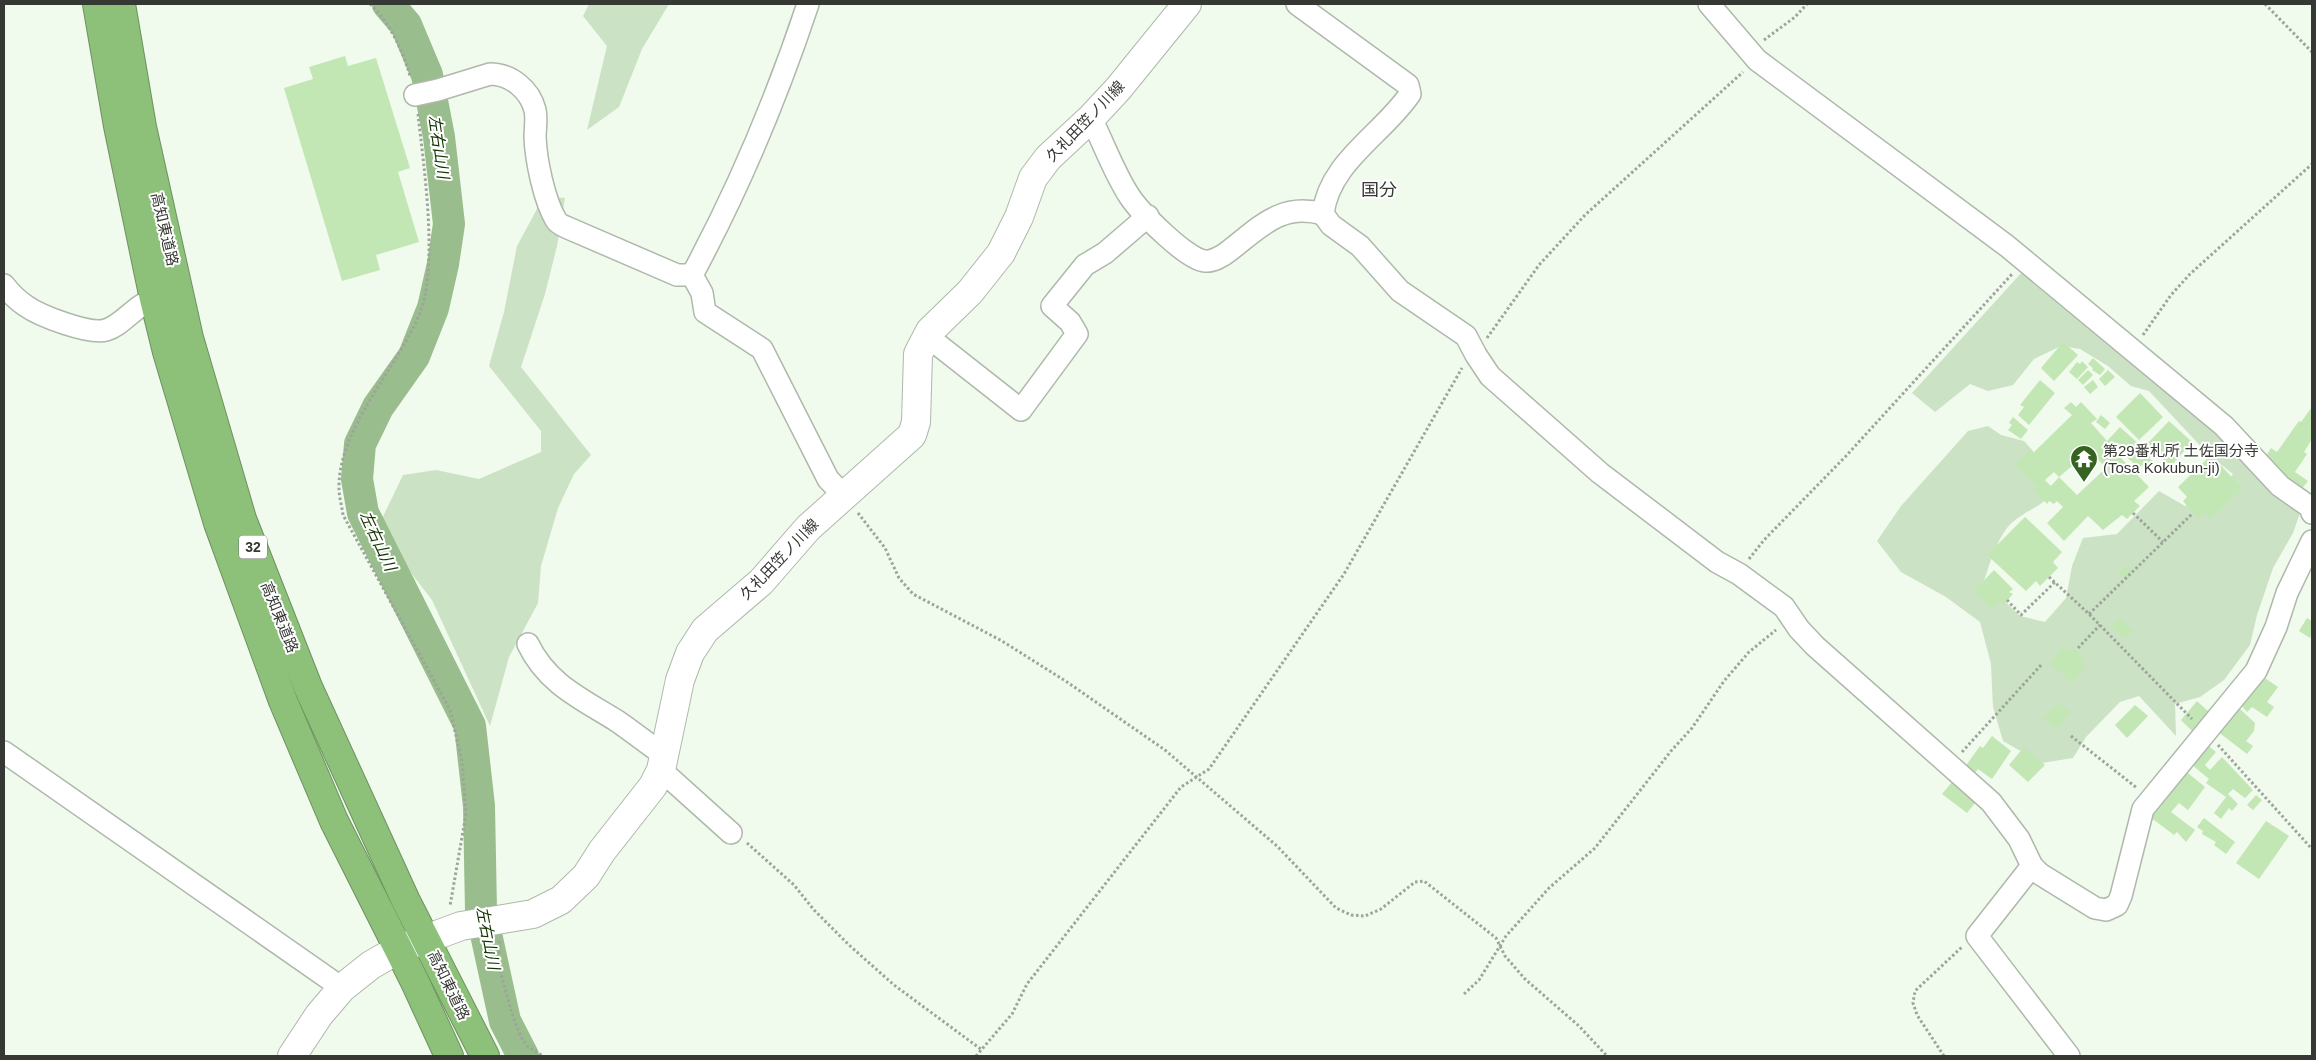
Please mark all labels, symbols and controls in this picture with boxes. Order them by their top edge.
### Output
street label: 久礼田笠ノ川線 [1042,77,1128,165]
water label: 左右山川 [426,114,452,182]
district label: 国分 [1361,180,1397,200]
street label: 高知東道路 [148,191,182,267]
place label: 第29番札所 土佐国分寺 (Tosa Kokubun-ji) [2103,442,2259,476]
temple icon: 第29番札所 土佐国分寺 (Tosa Kokubun-ji) [2069,444,2099,483]
water label: 左右山川 [357,508,400,575]
street label: 久礼田笠ノ川線 [736,515,822,603]
road number: 32 [239,536,267,558]
street label: 高知東道路 [258,579,302,655]
water label: 左右山川 [474,905,503,973]
street label: 高知東道路 [425,948,473,1022]

